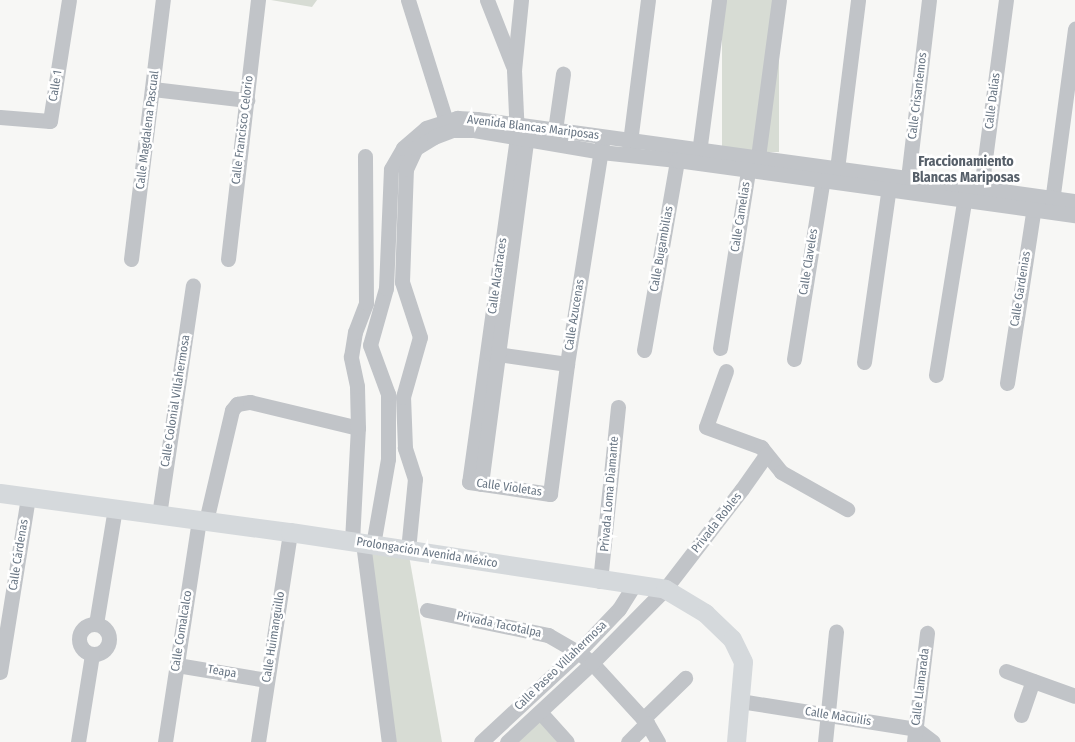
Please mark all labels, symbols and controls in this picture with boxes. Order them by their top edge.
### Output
street label: Calle Crisantemos [906,52,930,140]
street label: Calle 1 [46,69,66,103]
street label: Calle Magdalena Pascual [134,70,162,190]
street label: Calle Dalias [982,72,1004,130]
street label: Calle Francisco Celorio [229,75,257,185]
street label: Avenida Blancas Mariposas [466,113,600,143]
district label: Fraccionamiento Blancas Mariposas [912,154,1020,186]
street label: Calle Camelias [728,181,754,253]
street label: Calle Bugambilias [647,205,677,293]
street label: Calle Claveles [797,228,821,296]
street label: Calle Alcatraces [486,237,510,315]
street label: Calle Gardenias [1008,250,1034,328]
street label: Calle Azucenas [562,278,588,352]
street label: Calle Colonial Villahermosa [158,334,194,468]
street label: Privada Loma Diamante [598,436,622,552]
street label: Calle Violetas [475,476,543,500]
street label: Privada Robles [689,490,745,556]
street label: Calle Cárdenas [6,518,32,592]
street label: Prolongación Avenida México [355,535,499,571]
street label: Calle Comalcalco [168,589,196,673]
street label: Calle Huimanguillo [260,590,288,684]
street label: Privada Tacotalpa [455,609,543,641]
street label: Calle Paseo Villahermosa [512,618,610,714]
street label: Calle Llamarada [909,647,933,727]
street label: Teapa [207,663,237,681]
street label: Calle Macuilis [804,705,872,729]

